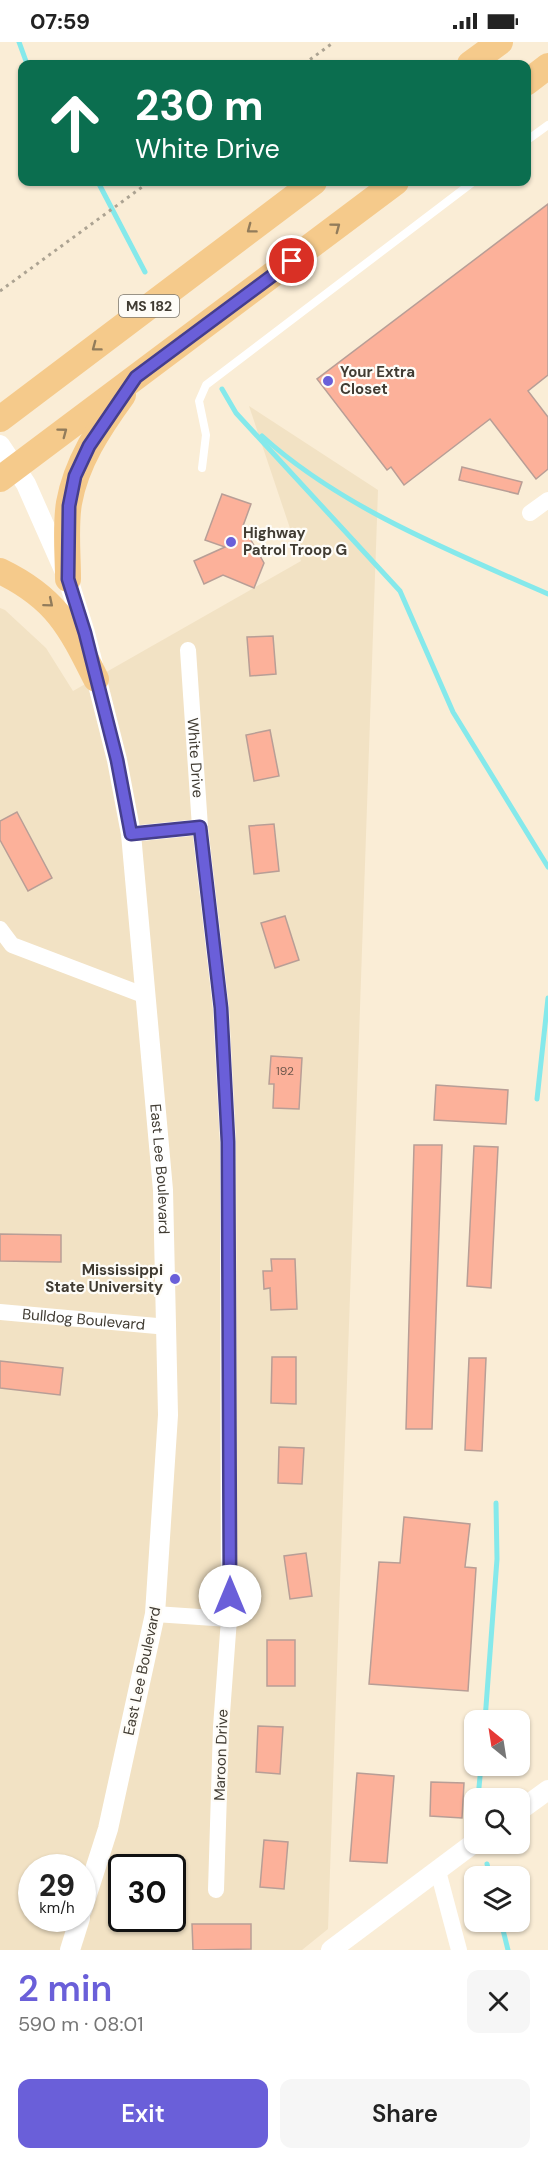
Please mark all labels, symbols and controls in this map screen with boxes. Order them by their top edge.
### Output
text: 07:59 [30,7,90,36]
text: 230 m [135,78,264,133]
icon: ahead [36,84,114,162]
text: White Drive [135,131,280,166]
one-way arrow [247,222,258,233]
one-way arrow [330,223,341,234]
pin [266,235,317,286]
icon: arrive [275,244,308,277]
road number: MS 182 [119,295,179,317]
one-way arrow [91,339,102,350]
place label: Your Extra Closet [340,362,415,399]
marker: Your Extra Closet [321,374,335,388]
one-way arrow [56,428,67,439]
place label: Highway Patrol Troop G [243,523,347,560]
marker: Highway Patrol Troop G [224,535,238,549]
one-way arrow [42,596,53,607]
street label: White Drive [183,717,208,799]
house number: 192 [276,1063,294,1079]
street label: East Lee Boulevard [145,1103,174,1235]
place label: Mississippi State University [45,1260,163,1297]
marker: Mississippi State University [168,1272,182,1286]
street label: Bulldog Boulevard [21,1304,146,1335]
position arrow [198,1564,262,1628]
street label: East Lee Boulevard [119,1605,165,1737]
street label: Maroon Drive [209,1709,233,1801]
north arrow [464,1710,530,1776]
map controls [464,1710,530,1932]
button: search [464,1788,530,1854]
speed limit sign: 30 [108,1854,186,1932]
text: 29 [39,1866,75,1905]
button: layers [464,1866,530,1932]
text: km/h [39,1898,75,1918]
text: 2 min [18,1965,112,2012]
button: close [467,1970,530,2033]
text: 590 m · 08:01 [18,2011,143,2037]
button: Exit [18,2079,268,2148]
button: Share [280,2079,530,2148]

